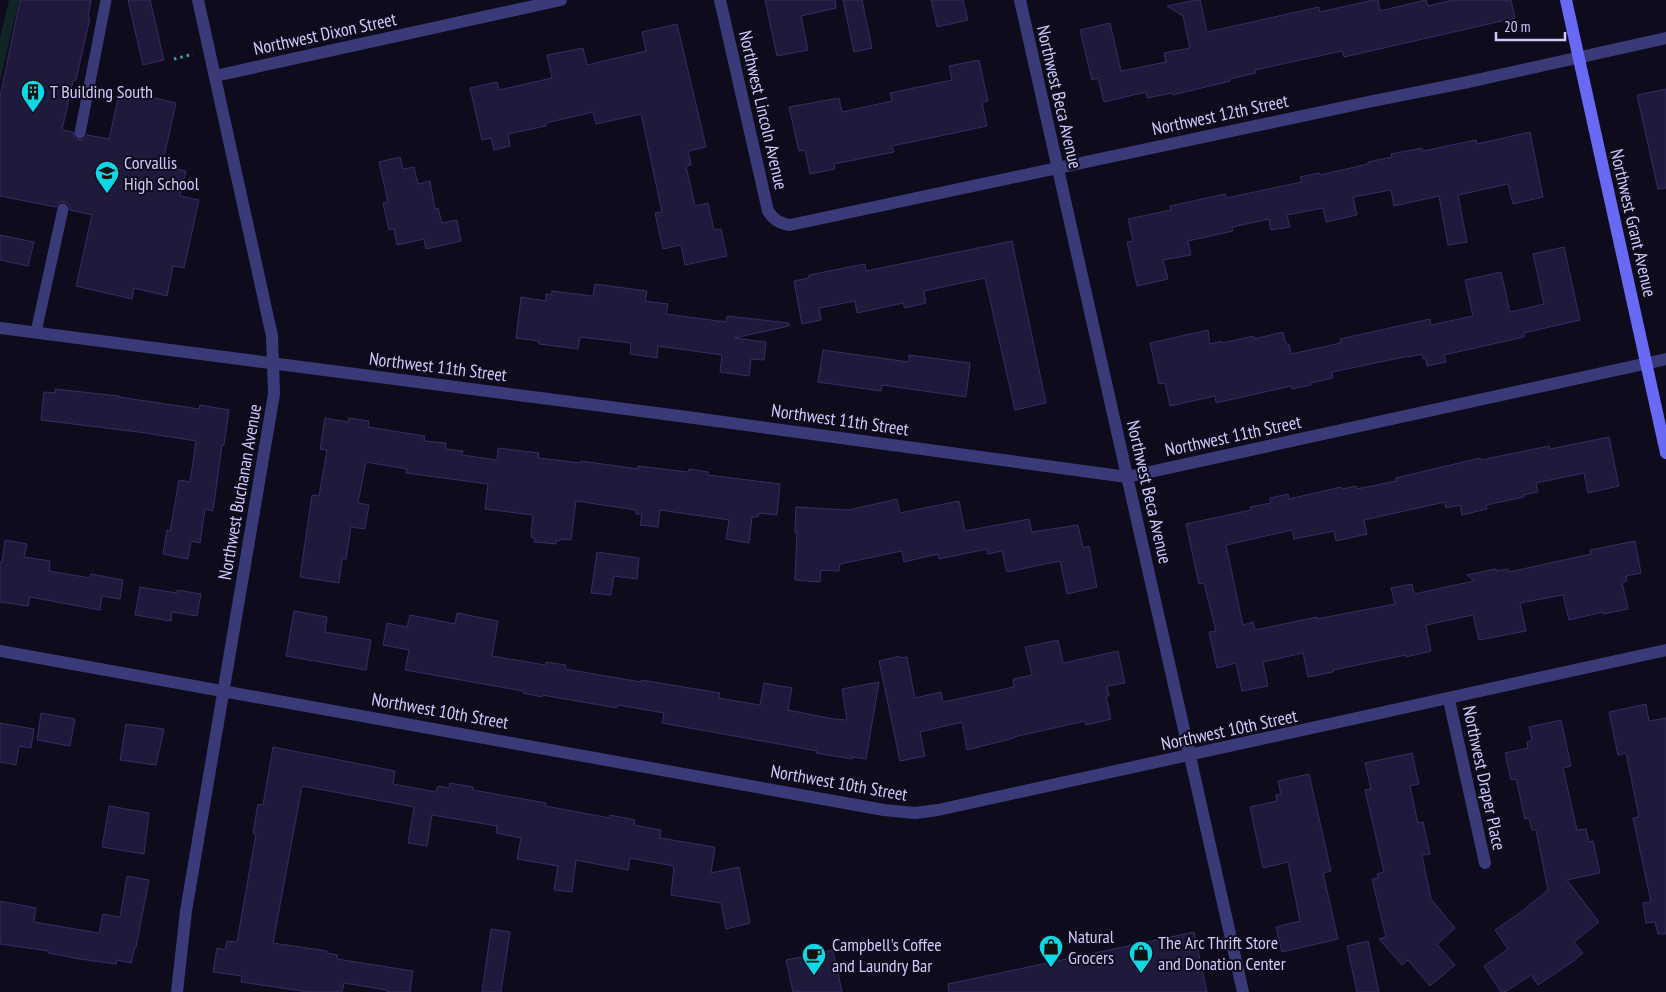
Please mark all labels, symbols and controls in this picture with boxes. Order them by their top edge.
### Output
street label: Northwest Dixon Street [251,7,399,60]
scale bar [1496,10,1565,42]
text: 20 m [1504,17,1530,36]
street label: Northwest Beca Avenue [1032,23,1087,171]
street label: Northwest Lincoln Avenue [734,28,793,192]
building icon: T Building South [20,79,46,113]
place label: T Building South [50,80,153,103]
street label: Northwest 12th Street [1150,89,1290,140]
street label: Northwest Grant Avenue [1605,147,1662,299]
place label: Corvallis High School [124,151,200,195]
school or university icon: Corvallis High School [94,160,120,194]
street label: Northwest 11th Street [368,347,508,386]
street label: Northwest 11th Street [770,398,910,441]
street label: Northwest Buchanan Avenue [213,402,266,582]
street label: Northwest 11th Street [1163,410,1303,461]
street label: Northwest Beca Avenue [1122,418,1177,566]
street label: Northwest 10th Street [370,687,510,734]
street label: Northwest 10th Street [1159,704,1299,755]
street label: Northwest Draper Place [1458,704,1511,852]
street label: Northwest 10th Street [769,759,909,806]
place label: Natural Grocers [1068,925,1115,969]
place label: The Arc Thrift Store and Donation Center [1158,931,1286,975]
place label: Campbell's Coffee and Laundry Bar [832,933,942,977]
shop icon: Natural Grocers [1038,934,1064,968]
shop icon: The Arc Thrift Store and Donation Center [1128,940,1154,974]
cafe icon: Campbell's Coffee and Laundry Bar [801,942,827,976]

